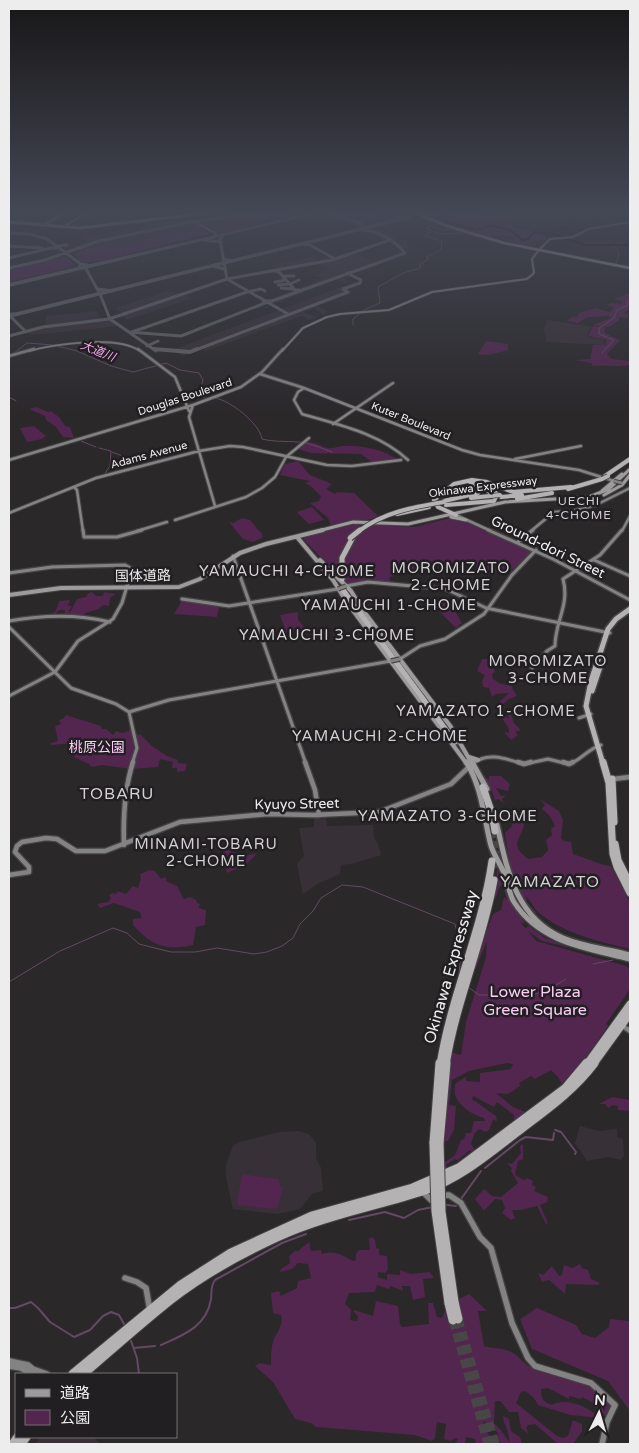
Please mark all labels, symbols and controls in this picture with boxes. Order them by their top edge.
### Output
water label: 大道川 [79,338,119,365]
street label: Douglas Boulevard [136,376,234,418]
street label: Kuter Boulevard [369,399,453,443]
street label: Adams Avenue [109,439,189,471]
street label: Okinawa Expressway [428,474,538,500]
district label: UECHI 4-CHOME [546,494,612,522]
street label: Ground-dori Street [488,512,608,582]
district label: MOROMIZATO 2-CHOME [391,559,511,594]
district label: YAMAUCHI 4-CHOME [199,562,375,580]
street label: 国体道路 [115,567,171,585]
district label: YAMAUCHI 1-CHOME [301,596,477,614]
district label: YAMAUCHI 3-CHOME [239,626,415,644]
district label: MOROMIZATO 3-CHOME [488,652,608,687]
district label: YAMAZATO 1-CHOME [396,702,576,720]
district label: YAMAUCHI 2-CHOME [292,727,468,745]
park label: 桃原公園 [69,739,125,756]
district label: TOBARU [80,784,154,804]
street label: Kyuyo Street [254,795,340,813]
district label: YAMAZATO 3-CHOME [358,807,538,825]
district label: MINAMI-TOBARU 2-CHOME [134,835,278,870]
district label: YAMAZATO [500,872,600,892]
street label: Okinawa Expressway [419,887,483,1046]
park label: Lower Plaza Green Square [483,982,587,1020]
legend [15,1373,178,1438]
text: 道路 [60,1384,90,1402]
north arrow [574,1388,624,1438]
text: N [594,1392,606,1410]
text: 公園 [60,1409,90,1427]

